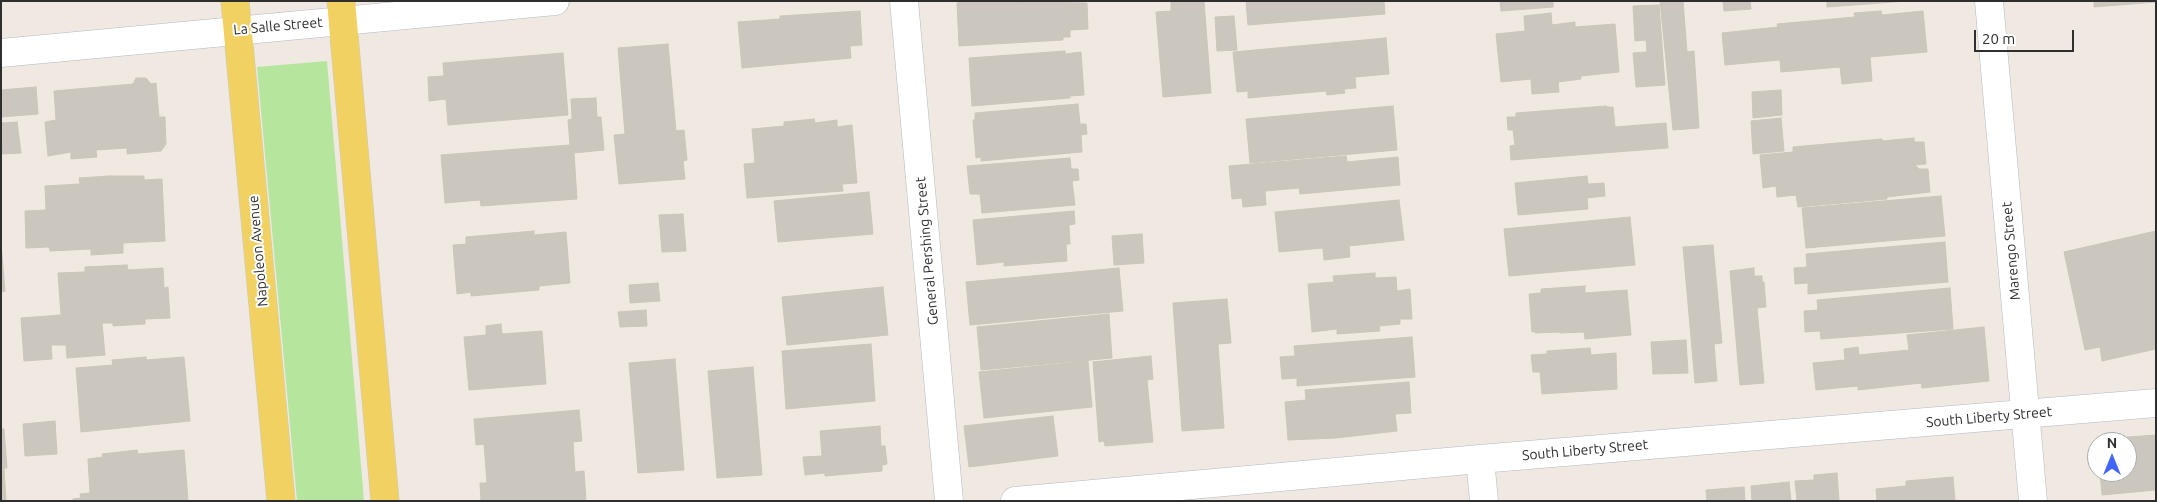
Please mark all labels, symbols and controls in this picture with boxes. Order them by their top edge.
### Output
street label: La Salle Street [233,14,323,38]
scale bar [1977,20,2077,52]
text: 20 m [1982,30,2015,47]
street label: General Pershing Street [912,176,942,326]
street label: Napoleon Avenue [245,195,271,307]
street label: Marengo Street [1998,201,2024,301]
street label: South Liberty Street [1925,403,2053,431]
north arrow [2087,432,2137,482]
text: N [2107,435,2117,451]
street label: South Liberty Street [1521,436,1649,464]

